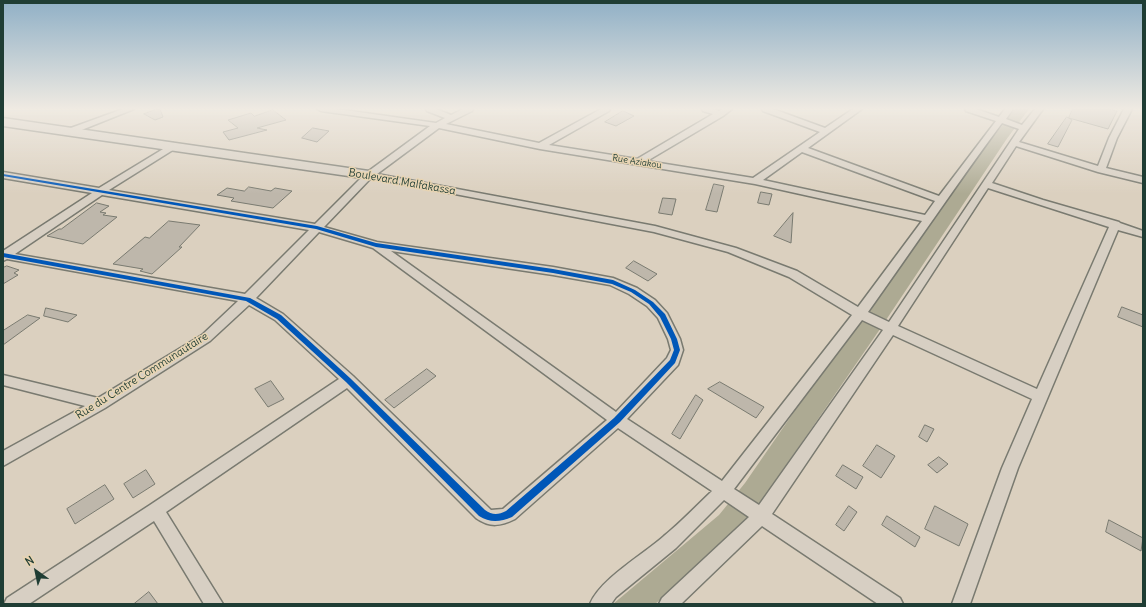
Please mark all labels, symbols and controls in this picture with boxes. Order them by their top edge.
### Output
street label: Rue Aziakou [611,153,663,171]
street label: Boulevard Malfakassa [347,166,457,198]
street label: Rue du Centre Communautaire [73,330,211,422]
north arrow [16,551,56,591]
text: N [22,553,36,569]

